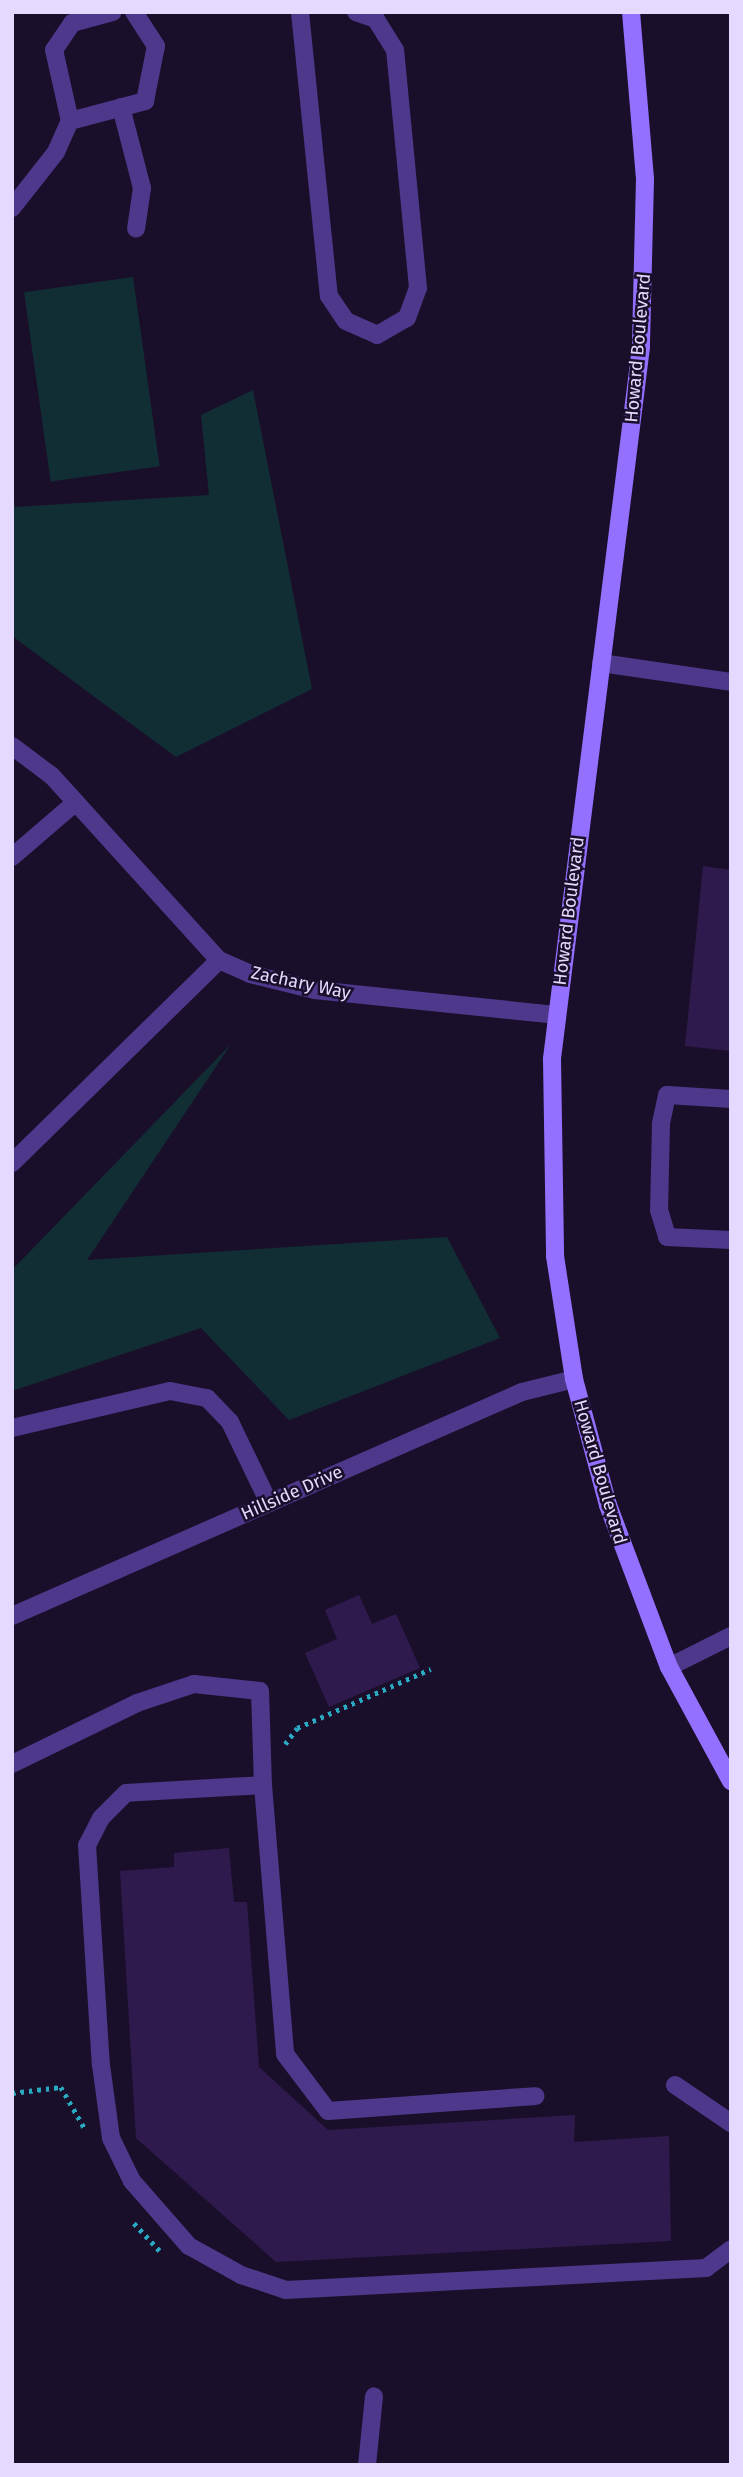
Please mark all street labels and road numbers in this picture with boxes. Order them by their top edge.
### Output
street label: Howard Boulevard [621,273,655,423]
street label: Howard Boulevard [549,835,589,987]
street label: Zachary Way [249,962,353,1004]
street label: Howard Boulevard [569,1397,631,1547]
street label: Hillside Drive [238,1461,346,1525]

